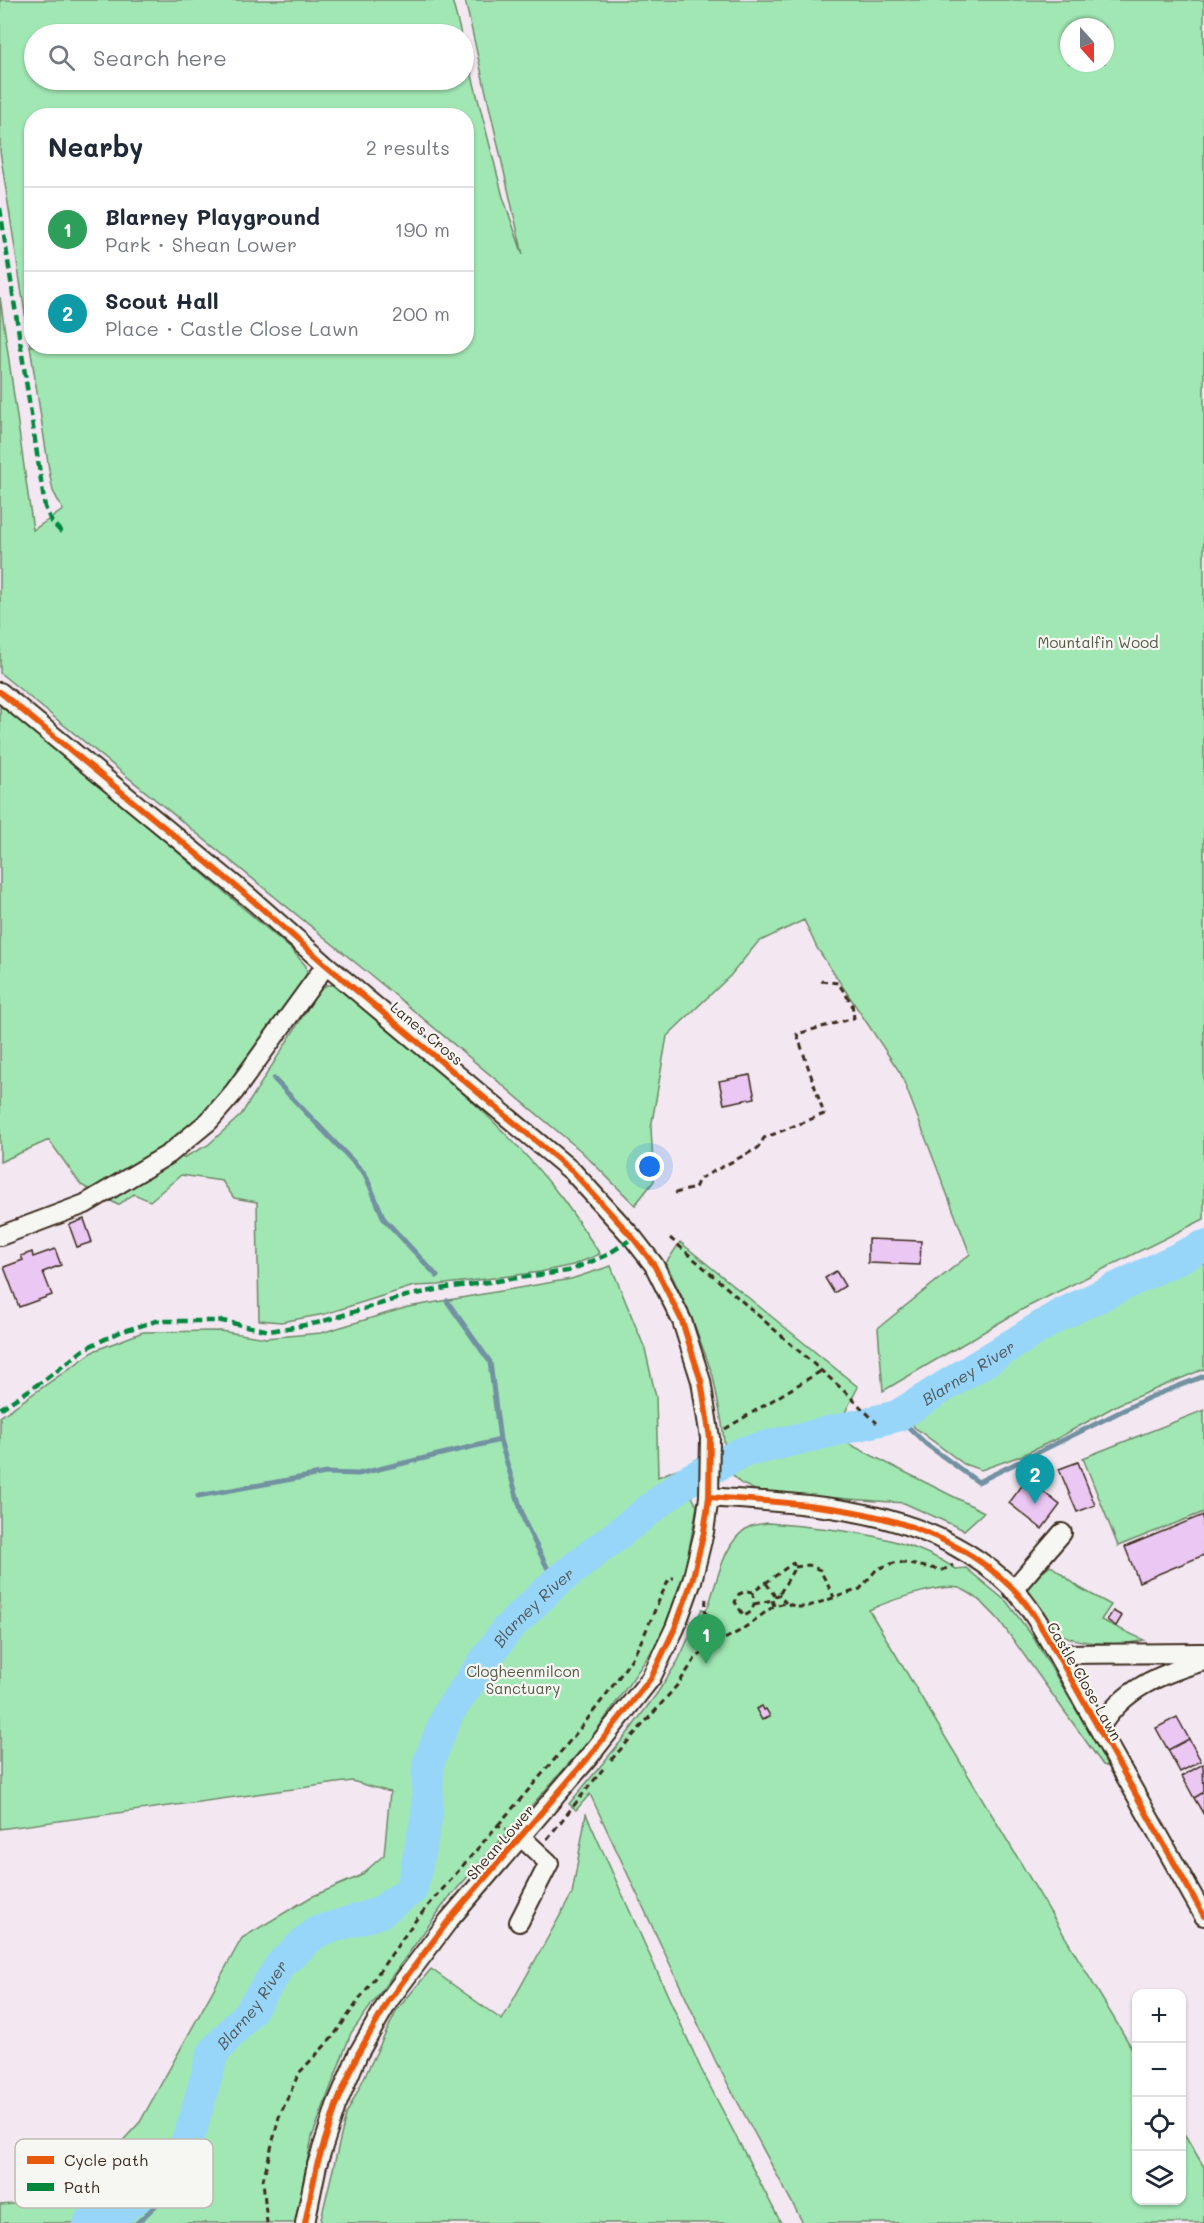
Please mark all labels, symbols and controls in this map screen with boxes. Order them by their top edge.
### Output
north arrow [1060,18,1114,72]
search box [24,24,474,90]
icon: search [45,41,78,74]
text: Search here [93,43,227,72]
text: Nearby [48,130,143,164]
text: 2 results [366,134,450,160]
text: Blarney Playground [105,202,320,231]
text: 1 [63,216,72,242]
text: 190 m [395,216,450,242]
text: Park · Shean Lower [105,231,297,257]
text: Scout Hall [105,286,219,315]
text: 2 [62,300,73,326]
text: 200 m [392,300,450,326]
text: Place · Castle Close Lawn [105,315,359,341]
park label: Mountalfin Wood [1037,632,1159,652]
street label: Lanes Cross [387,997,467,1069]
your location [635,1152,664,1181]
water label: Blarney River [917,1335,1018,1409]
pin: 2 [1016,1454,1054,1504]
water label: Blarney River [487,1562,578,1651]
pin: 1 [686,1614,726,1664]
street label: Castle Close Lawn [1043,1618,1127,1744]
park label: Clogheenmilcon Sanctuary [466,1661,580,1698]
street label: Shean Lower [462,1800,538,1884]
water label: Blarney River [211,1956,291,2053]
map controls [1132,1989,1186,2205]
button: + [1132,1989,1186,2043]
button: − [1132,2043,1186,2097]
button: locate [1132,2097,1186,2151]
legend [15,2139,213,2208]
text: Cycle path [64,2149,148,2170]
button: layers [1132,2151,1186,2205]
text: Path [64,2176,100,2197]

